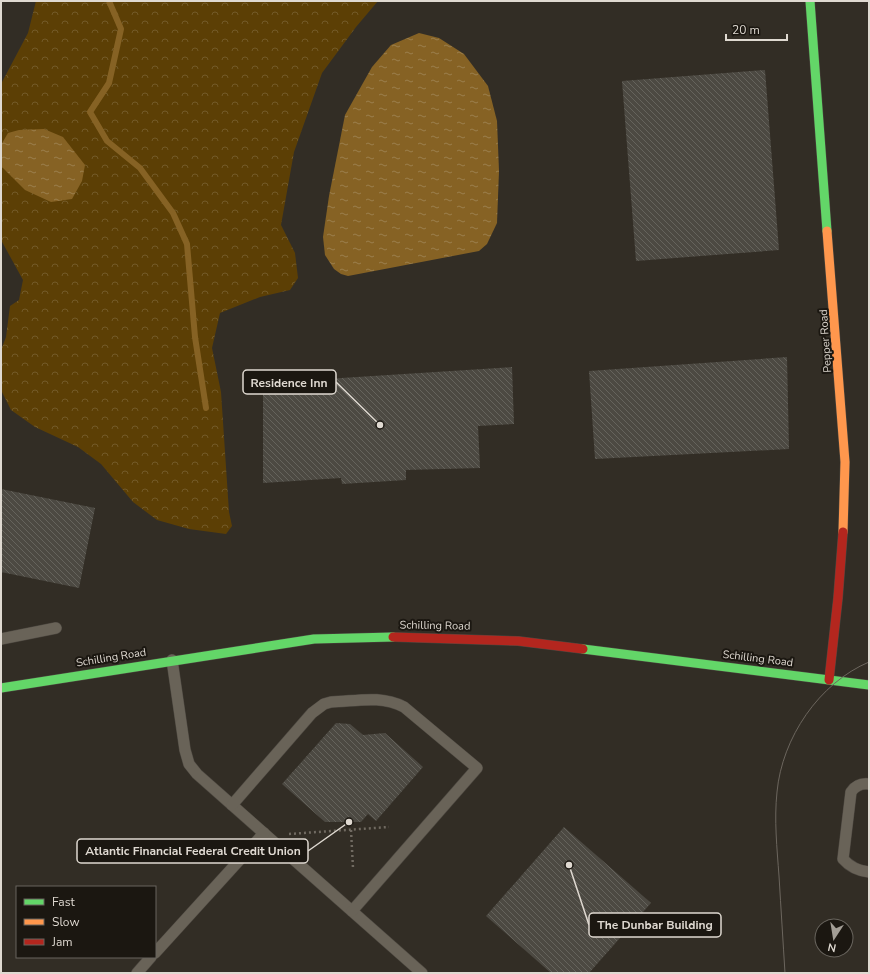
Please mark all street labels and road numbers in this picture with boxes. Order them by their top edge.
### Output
street label: Pepper Road [816,309,835,373]
street label: Schilling Road [399,617,471,634]
street label: Schilling Road [75,645,147,670]
street label: Schilling Road [722,647,794,670]

